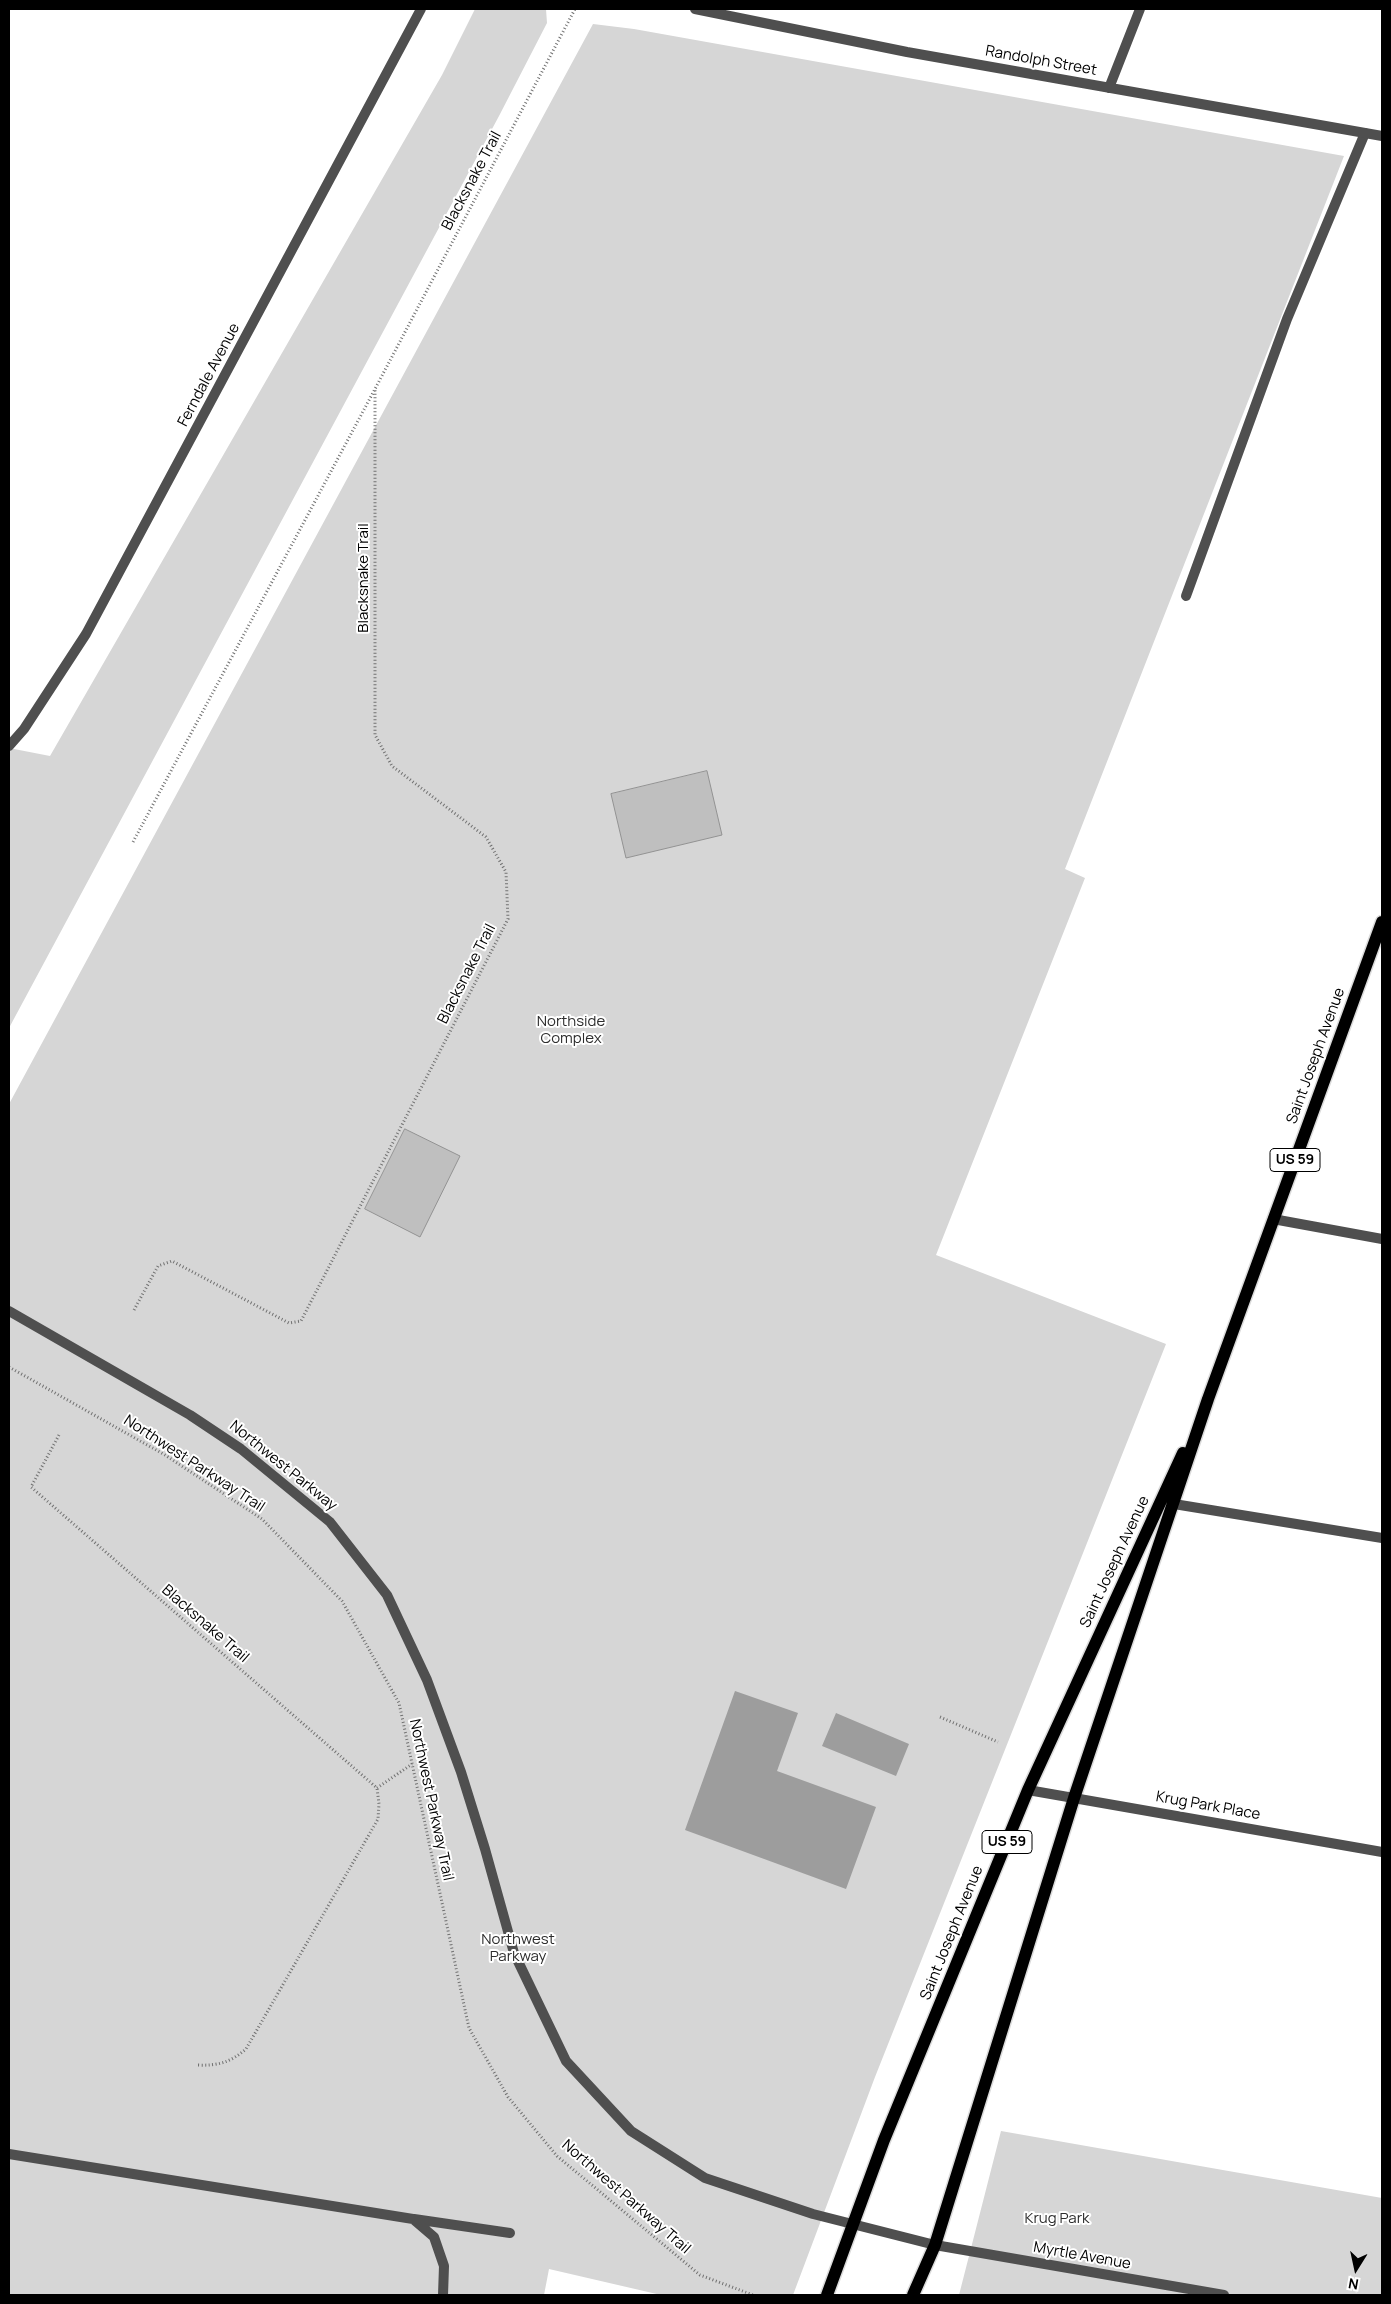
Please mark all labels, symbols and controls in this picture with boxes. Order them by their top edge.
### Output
street label: Randolph Street [984,42,1098,80]
street label: Blacksnake Trail [438,128,506,234]
street label: Ferndale Avenue [174,320,244,430]
street label: Blacksnake Trail [355,523,373,633]
street label: Blacksnake Trail [434,921,500,1027]
street label: Saint Joseph Avenue [1283,986,1349,1126]
park label: Northside Complex [537,1013,605,1048]
road number: US 59 [1270,1148,1320,1172]
street label: Northwest Parkway Trail [120,1412,268,1516]
street label: Northwest Parkway [226,1417,340,1515]
street label: Saint Joseph Avenue [1077,1493,1153,1631]
street label: Blacksnake Trail [158,1581,252,1667]
street label: Northwest Parkway Trail [405,1718,457,1882]
street label: Krug Park Place [1154,1788,1262,1824]
road number: US 59 [982,1830,1032,1854]
street label: Saint Joseph Avenue [917,1863,987,2003]
park label: Northwest Parkway [481,1931,555,1966]
street label: Northwest Parkway Trail [558,2136,694,2258]
park label: Krug Park [1025,2210,1089,2228]
street label: Myrtle Avenue [1032,2239,1132,2273]
north arrow [1331,2244,1381,2294]
text: N [1347,2274,1360,2294]

